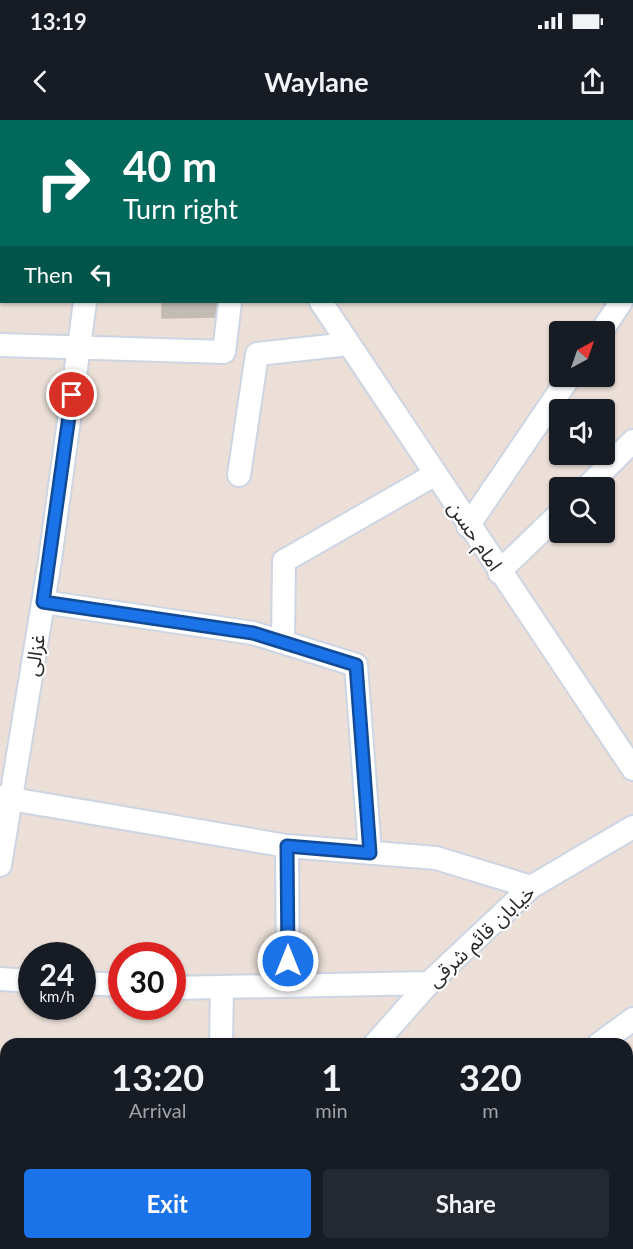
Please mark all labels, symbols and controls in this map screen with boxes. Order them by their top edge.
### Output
text: 13:19 [30,8,87,35]
icon: back [24,65,57,98]
text: Waylane [264,65,369,98]
icon: share [576,65,609,98]
text: 40 m [123,141,217,191]
icon: right [24,144,102,222]
text: Turn right [123,192,238,225]
icon: left [85,258,118,291]
text: Then [24,261,73,288]
north arrow [549,321,615,387]
map controls [549,321,615,543]
pin [46,369,97,420]
icon: arrive [55,378,88,411]
button: sound [549,399,615,465]
button: search [549,477,615,543]
street label: امام حسن [440,496,508,577]
street label: غزالی [19,632,50,678]
street label: خیابان قائم شرقی [422,879,542,994]
position arrow [256,929,320,993]
speed limit sign: 30 [108,942,186,1020]
text: 24 [40,956,74,992]
text: km/h [39,987,75,1005]
text: 13:20 [111,1055,204,1099]
text: 1 [321,1055,342,1099]
text: 320 [459,1055,522,1099]
text: Arrival [129,1098,186,1122]
text: min [315,1098,348,1122]
text: m [482,1098,499,1122]
button: Exit [24,1169,311,1238]
button: Share [323,1169,609,1238]

